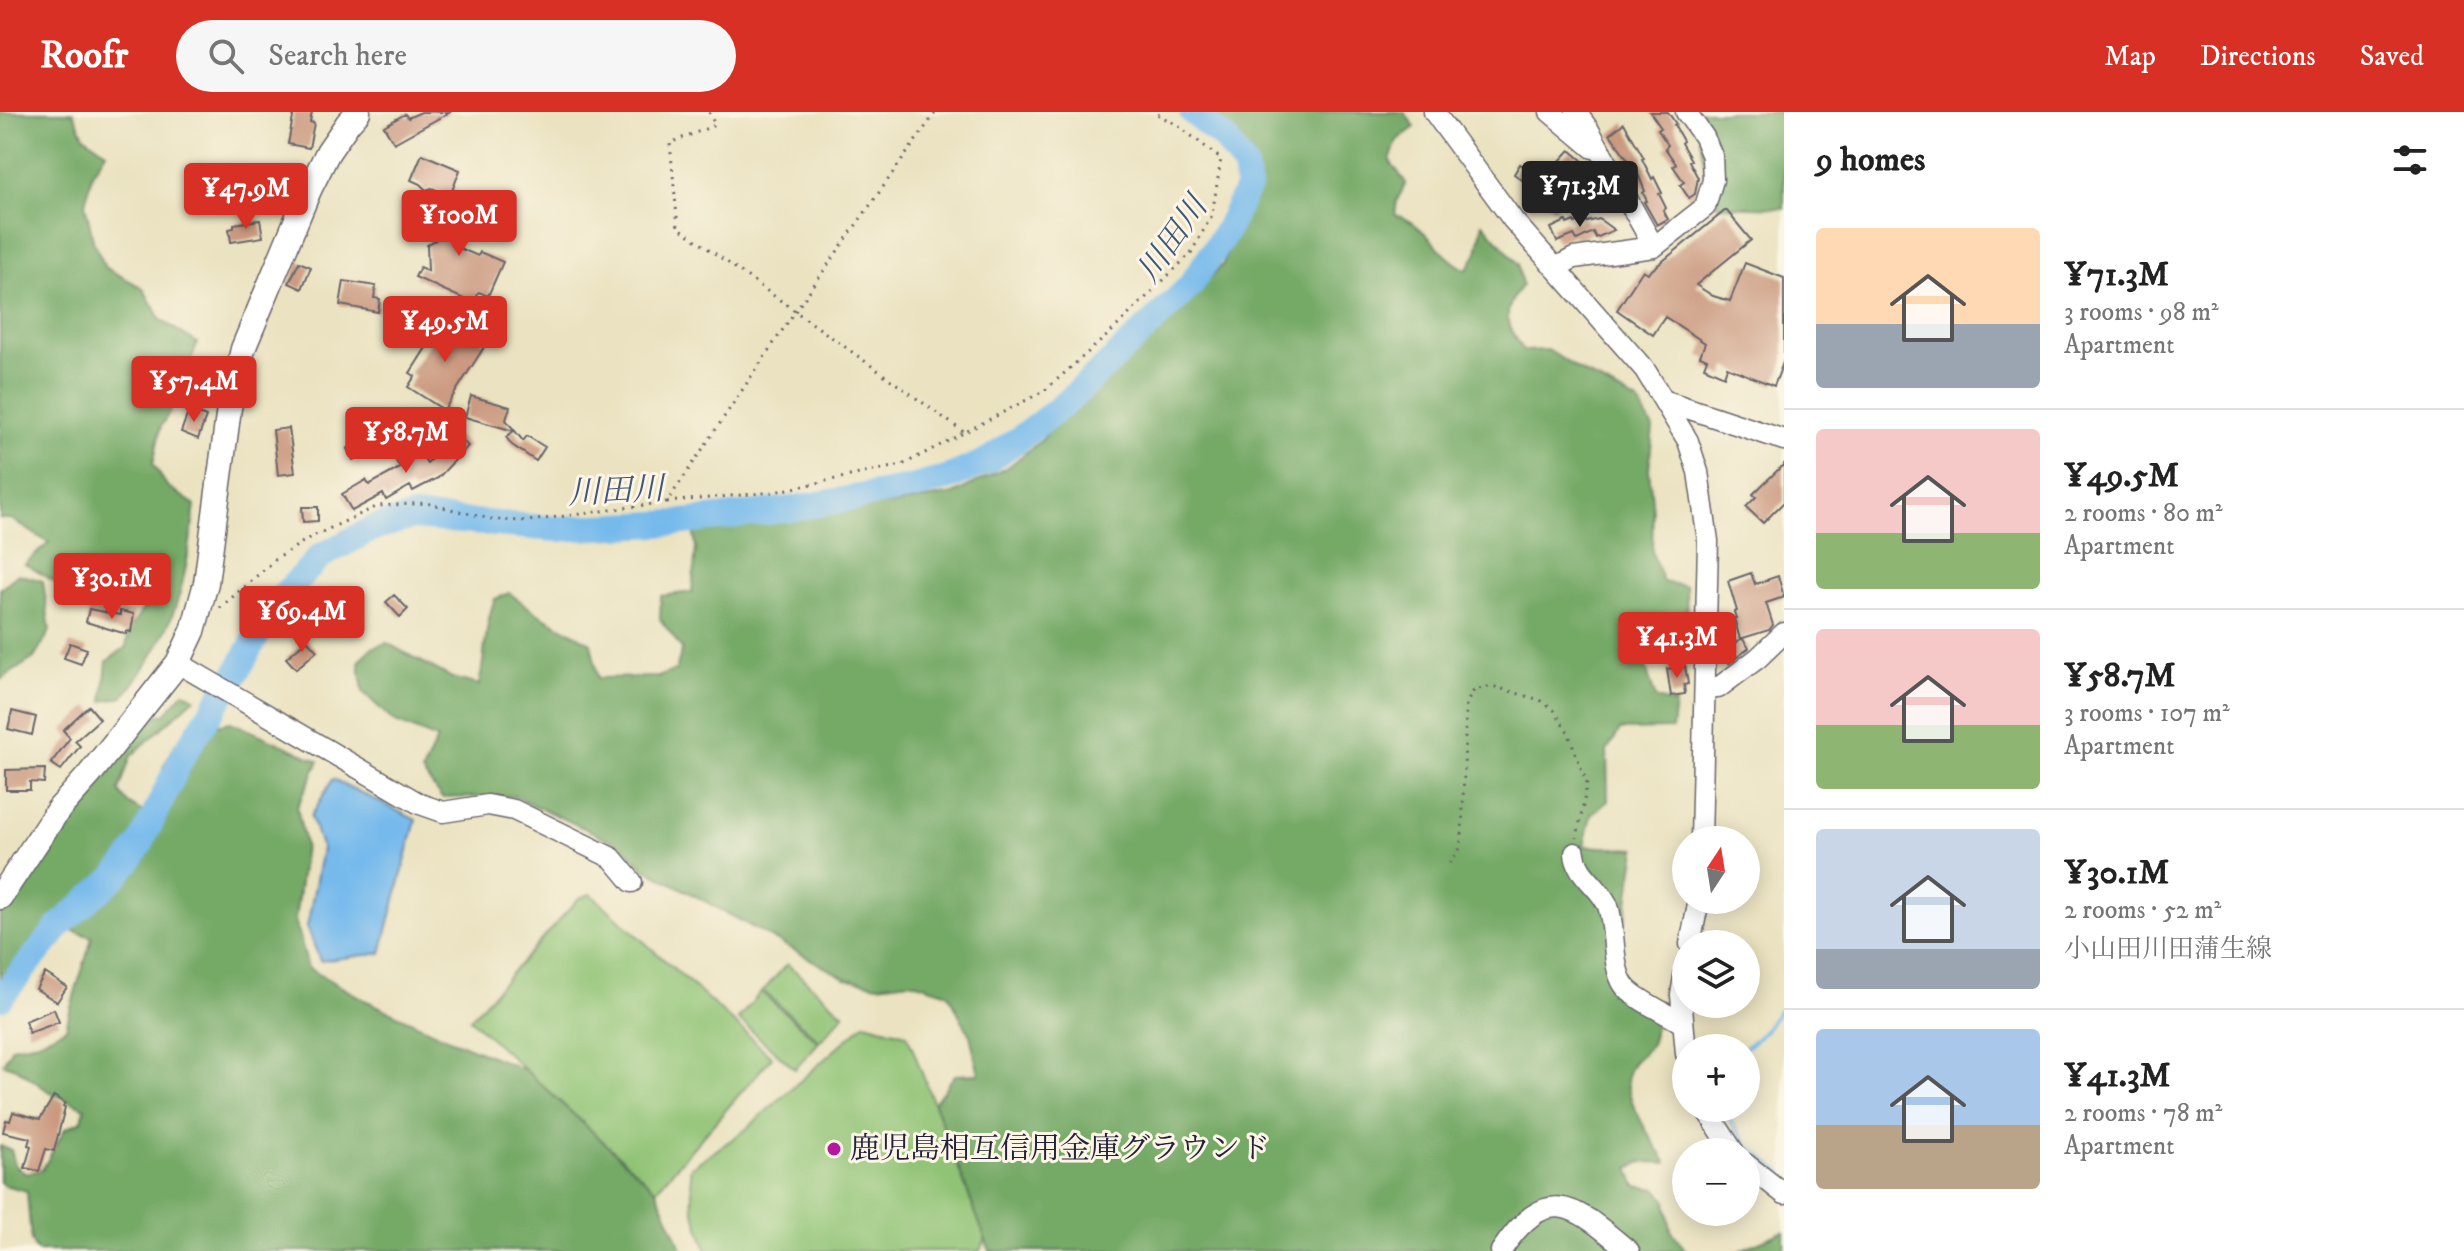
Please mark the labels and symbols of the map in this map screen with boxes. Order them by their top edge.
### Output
pin: ¥71.3M [1515,161,1645,229]
pin: ¥47.9M [181,163,311,231]
water label: 川田川 [1129,187,1219,291]
pin: ¥100M [403,190,515,258]
pin: ¥49.5M [380,296,510,364]
pin: ¥57.4M [129,356,259,424]
pin: ¥58.7M [341,407,471,475]
water label: 川田川 [567,469,668,514]
pin: ¥30.1M [47,553,177,621]
pin: ¥69.4M [237,586,367,654]
pin: ¥41.3M [1612,612,1742,680]
north arrow [1672,826,1760,914]
place label: 鹿児島相互信用金庫グラウンド [850,1131,1270,1168]
marker: 鹿児島相互信用金庫グラウンド [825,1140,843,1158]

